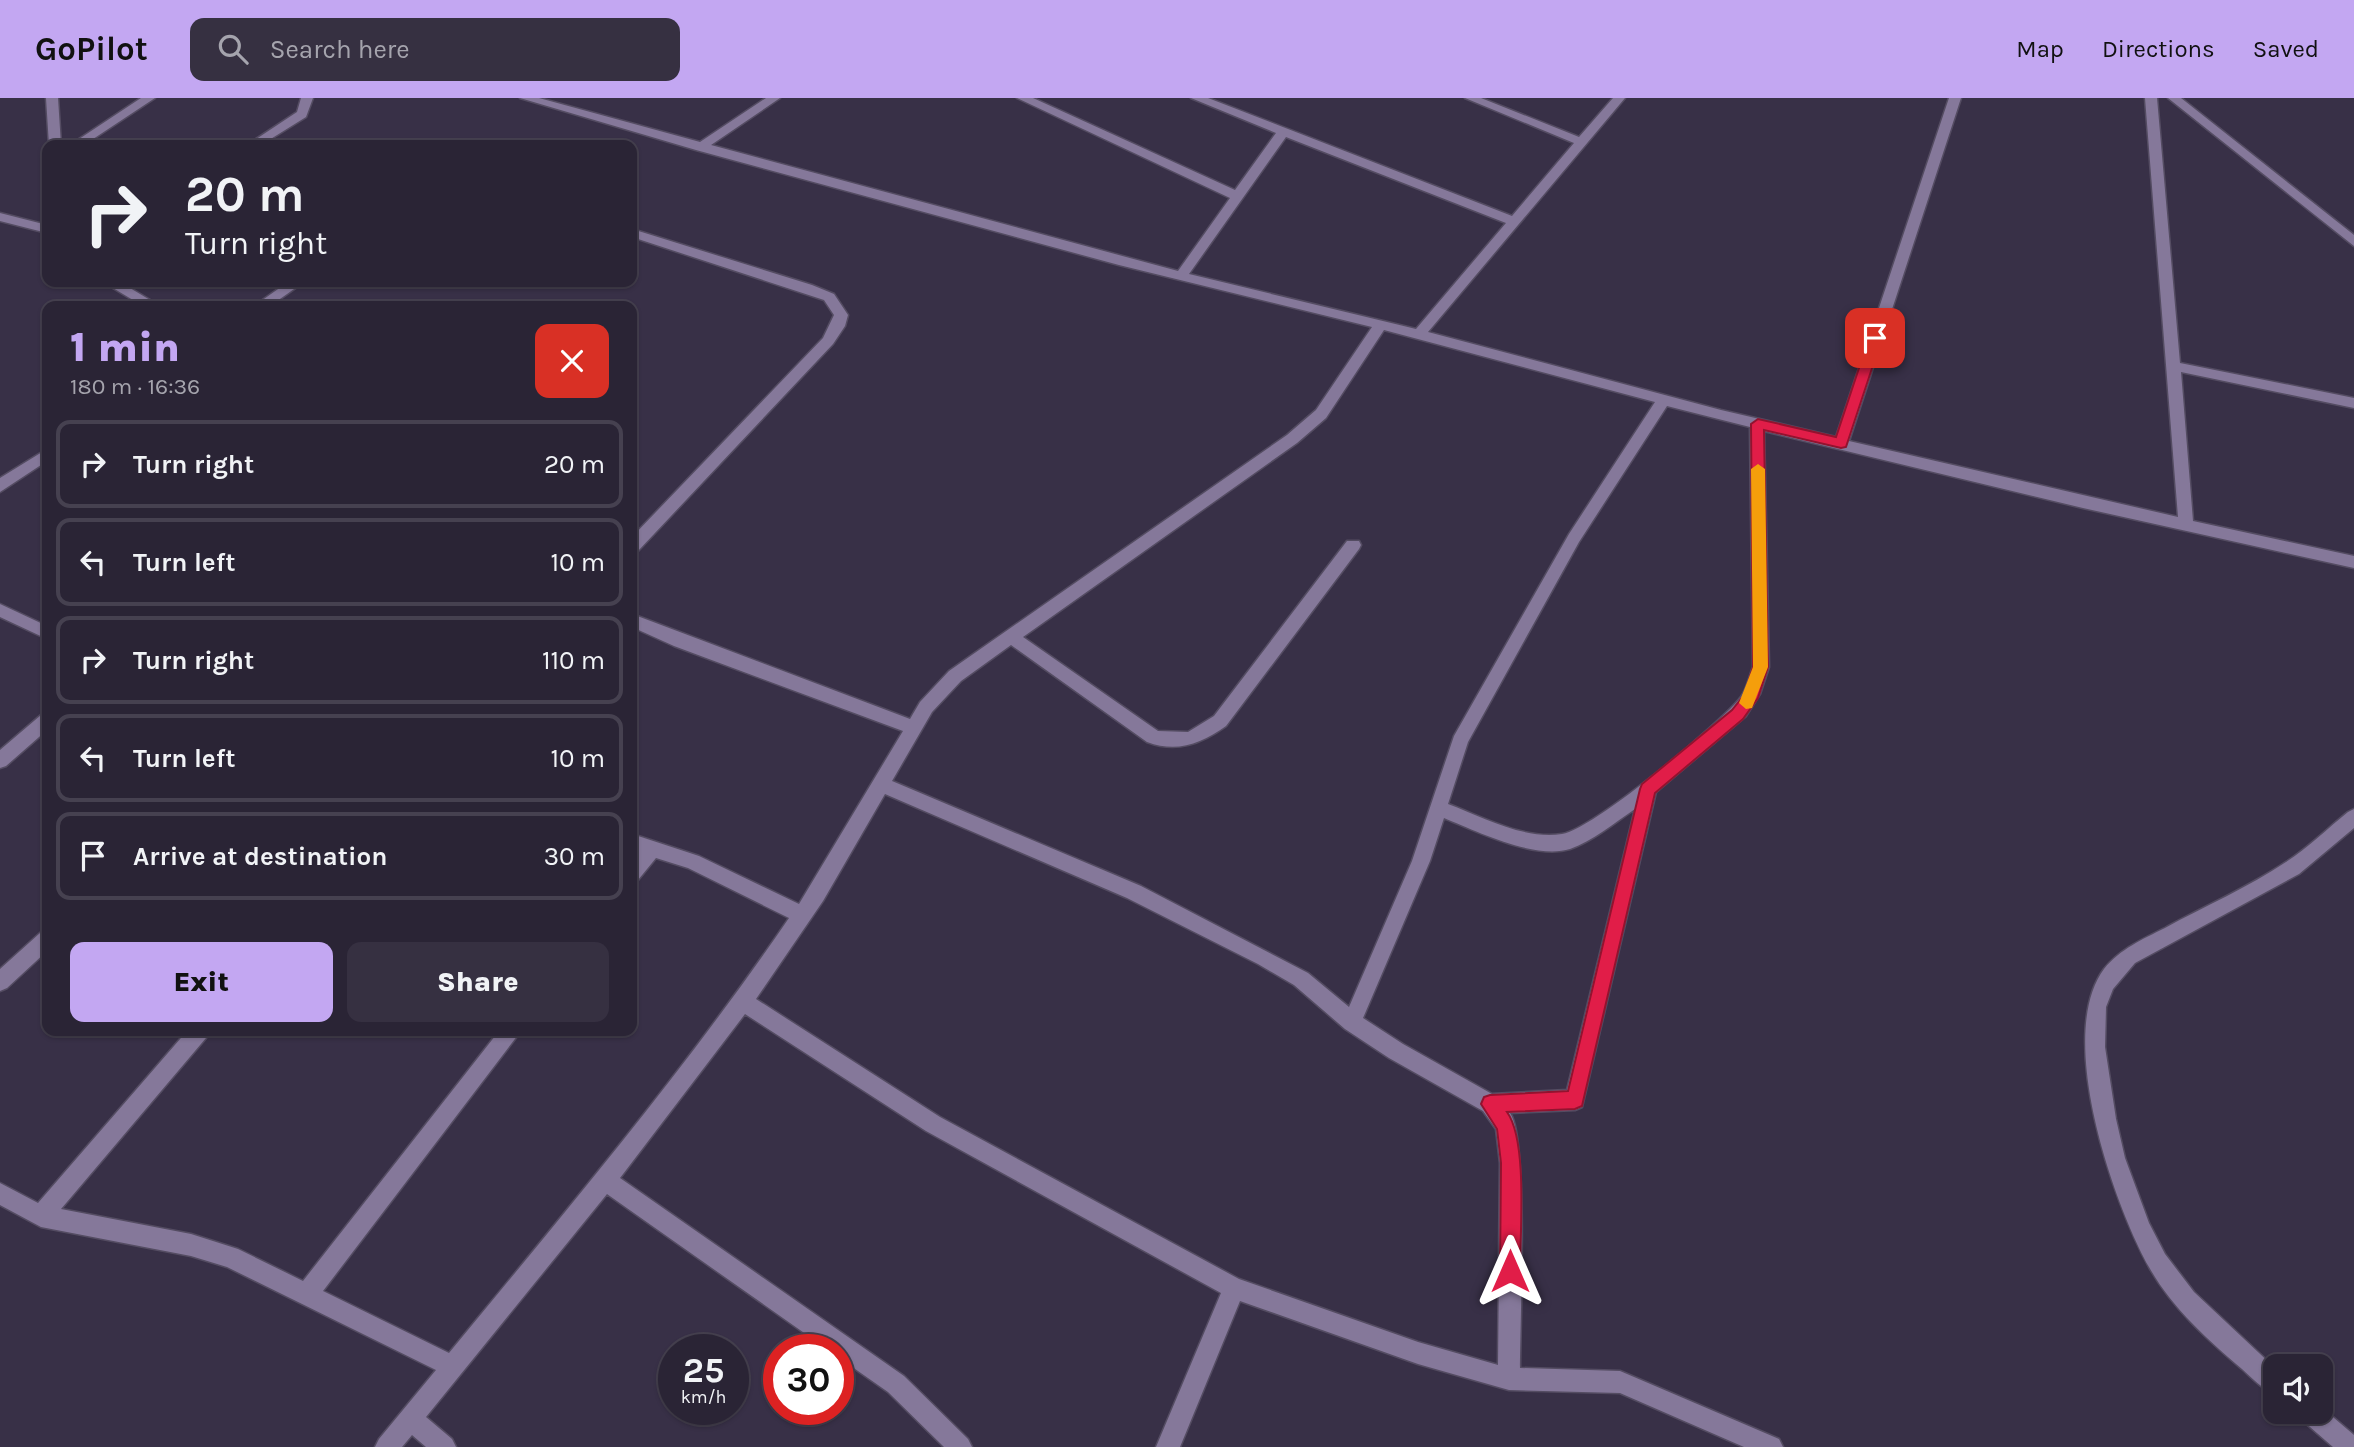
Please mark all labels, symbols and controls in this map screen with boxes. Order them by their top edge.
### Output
search box [190,18,680,81]
text: GoPilot [35,30,148,68]
icon: search [214,30,252,68]
text: Search here [270,34,410,65]
text: Map [2016,35,2064,63]
text: Directions [2102,35,2215,63]
text: Saved [2253,35,2319,63]
text: 20 m [185,166,305,223]
icon: right [70,168,161,259]
text: Turn right [185,225,327,262]
pin [1845,308,1905,368]
icon: arrive [1856,319,1894,357]
text: 1 min [70,322,180,372]
button: close [535,324,609,398]
text: 180 m · 16:36 [70,373,200,400]
icon: right [74,445,112,483]
text: Turn right [133,449,254,480]
text: 20 m [544,449,605,480]
icon: left [74,543,112,581]
text: Turn left [133,547,235,578]
text: 10 m [550,547,605,578]
icon: right [74,641,112,679]
text: Turn right [133,645,254,676]
text: 110 m [542,645,605,676]
icon: left [74,739,112,777]
text: Turn left [133,743,235,774]
text: 10 m [550,743,605,774]
icon: arrive [74,837,112,875]
text: Arrive at destination [133,841,387,872]
text: 30 m [544,841,605,872]
button: Exit [70,942,333,1022]
button: Share [347,942,609,1022]
position arrow [1473,1234,1547,1308]
speed limit sign: 30 [763,1334,854,1425]
text: 25 [683,1350,724,1391]
map controls [2263,1354,2333,1424]
button: sound [2263,1354,2333,1424]
text: km/h [681,1386,726,1408]

